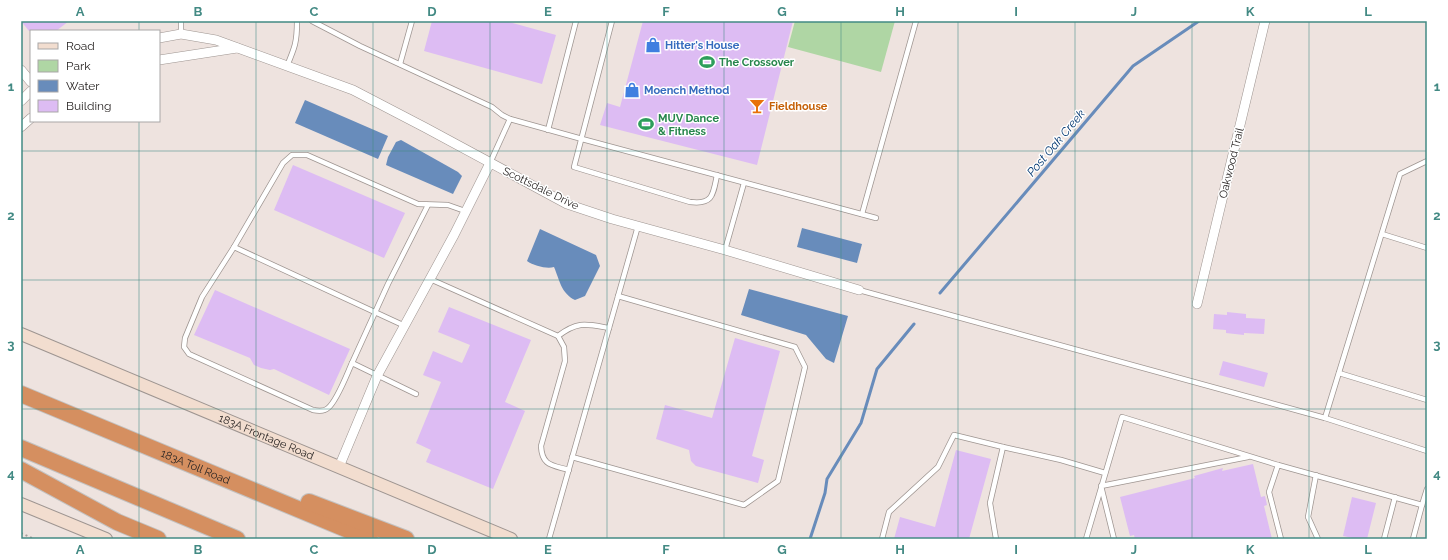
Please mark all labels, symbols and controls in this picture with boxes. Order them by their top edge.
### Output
text: A [76,4,85,19]
text: B [194,4,203,19]
text: C [310,4,319,19]
text: D [427,4,437,19]
text: E [544,4,552,19]
text: F [662,4,670,19]
text: G [777,4,787,19]
text: H [895,4,905,19]
text: I [1014,4,1018,19]
text: J [1131,4,1137,19]
text: K [1246,4,1255,19]
text: L [1364,4,1372,19]
legend [30,30,160,122]
shop icon: Hitter's House [644,36,662,54]
text: Road [66,39,95,53]
place label: Hitter's House [665,39,740,52]
sports icon: The Crossover [698,53,716,71]
place label: The Crossover [719,56,795,69]
text: Park [66,59,91,73]
text: 1 [8,79,15,94]
text: Water [66,79,100,93]
text: 1 [1434,79,1441,94]
shop icon: Moench Method [623,81,641,99]
place label: Moench Method [644,84,729,97]
bar icon: Fieldhouse [748,97,766,115]
text: Building [66,99,112,113]
place label: Fieldhouse [769,100,828,113]
water label: Post Oak Creek [1024,106,1088,179]
place label: MUV Dance & Fitness [658,112,719,138]
sports icon: MUV Dance & Fitness [637,115,655,133]
street label: Oakwood Trail [1216,127,1247,200]
street label: Scottsdale Drive [501,164,581,213]
text: 2 [7,208,15,223]
text: 2 [1433,208,1441,223]
text: 3 [7,337,15,352]
text: 3 [1433,337,1441,352]
street label: 183A Frontage Road [217,411,316,463]
street label: 183A Toll Road [159,447,232,487]
text: 4 [7,466,15,481]
text: 4 [1433,466,1441,481]
text: A [76,542,85,557]
text: B [194,542,203,557]
text: C [310,542,319,557]
text: D [427,542,437,557]
text: E [544,542,552,557]
text: F [662,542,670,557]
text: G [777,542,787,557]
text: H [895,542,905,557]
text: I [1014,542,1018,557]
text: J [1131,542,1137,557]
text: K [1246,542,1255,557]
text: L [1364,542,1372,557]

